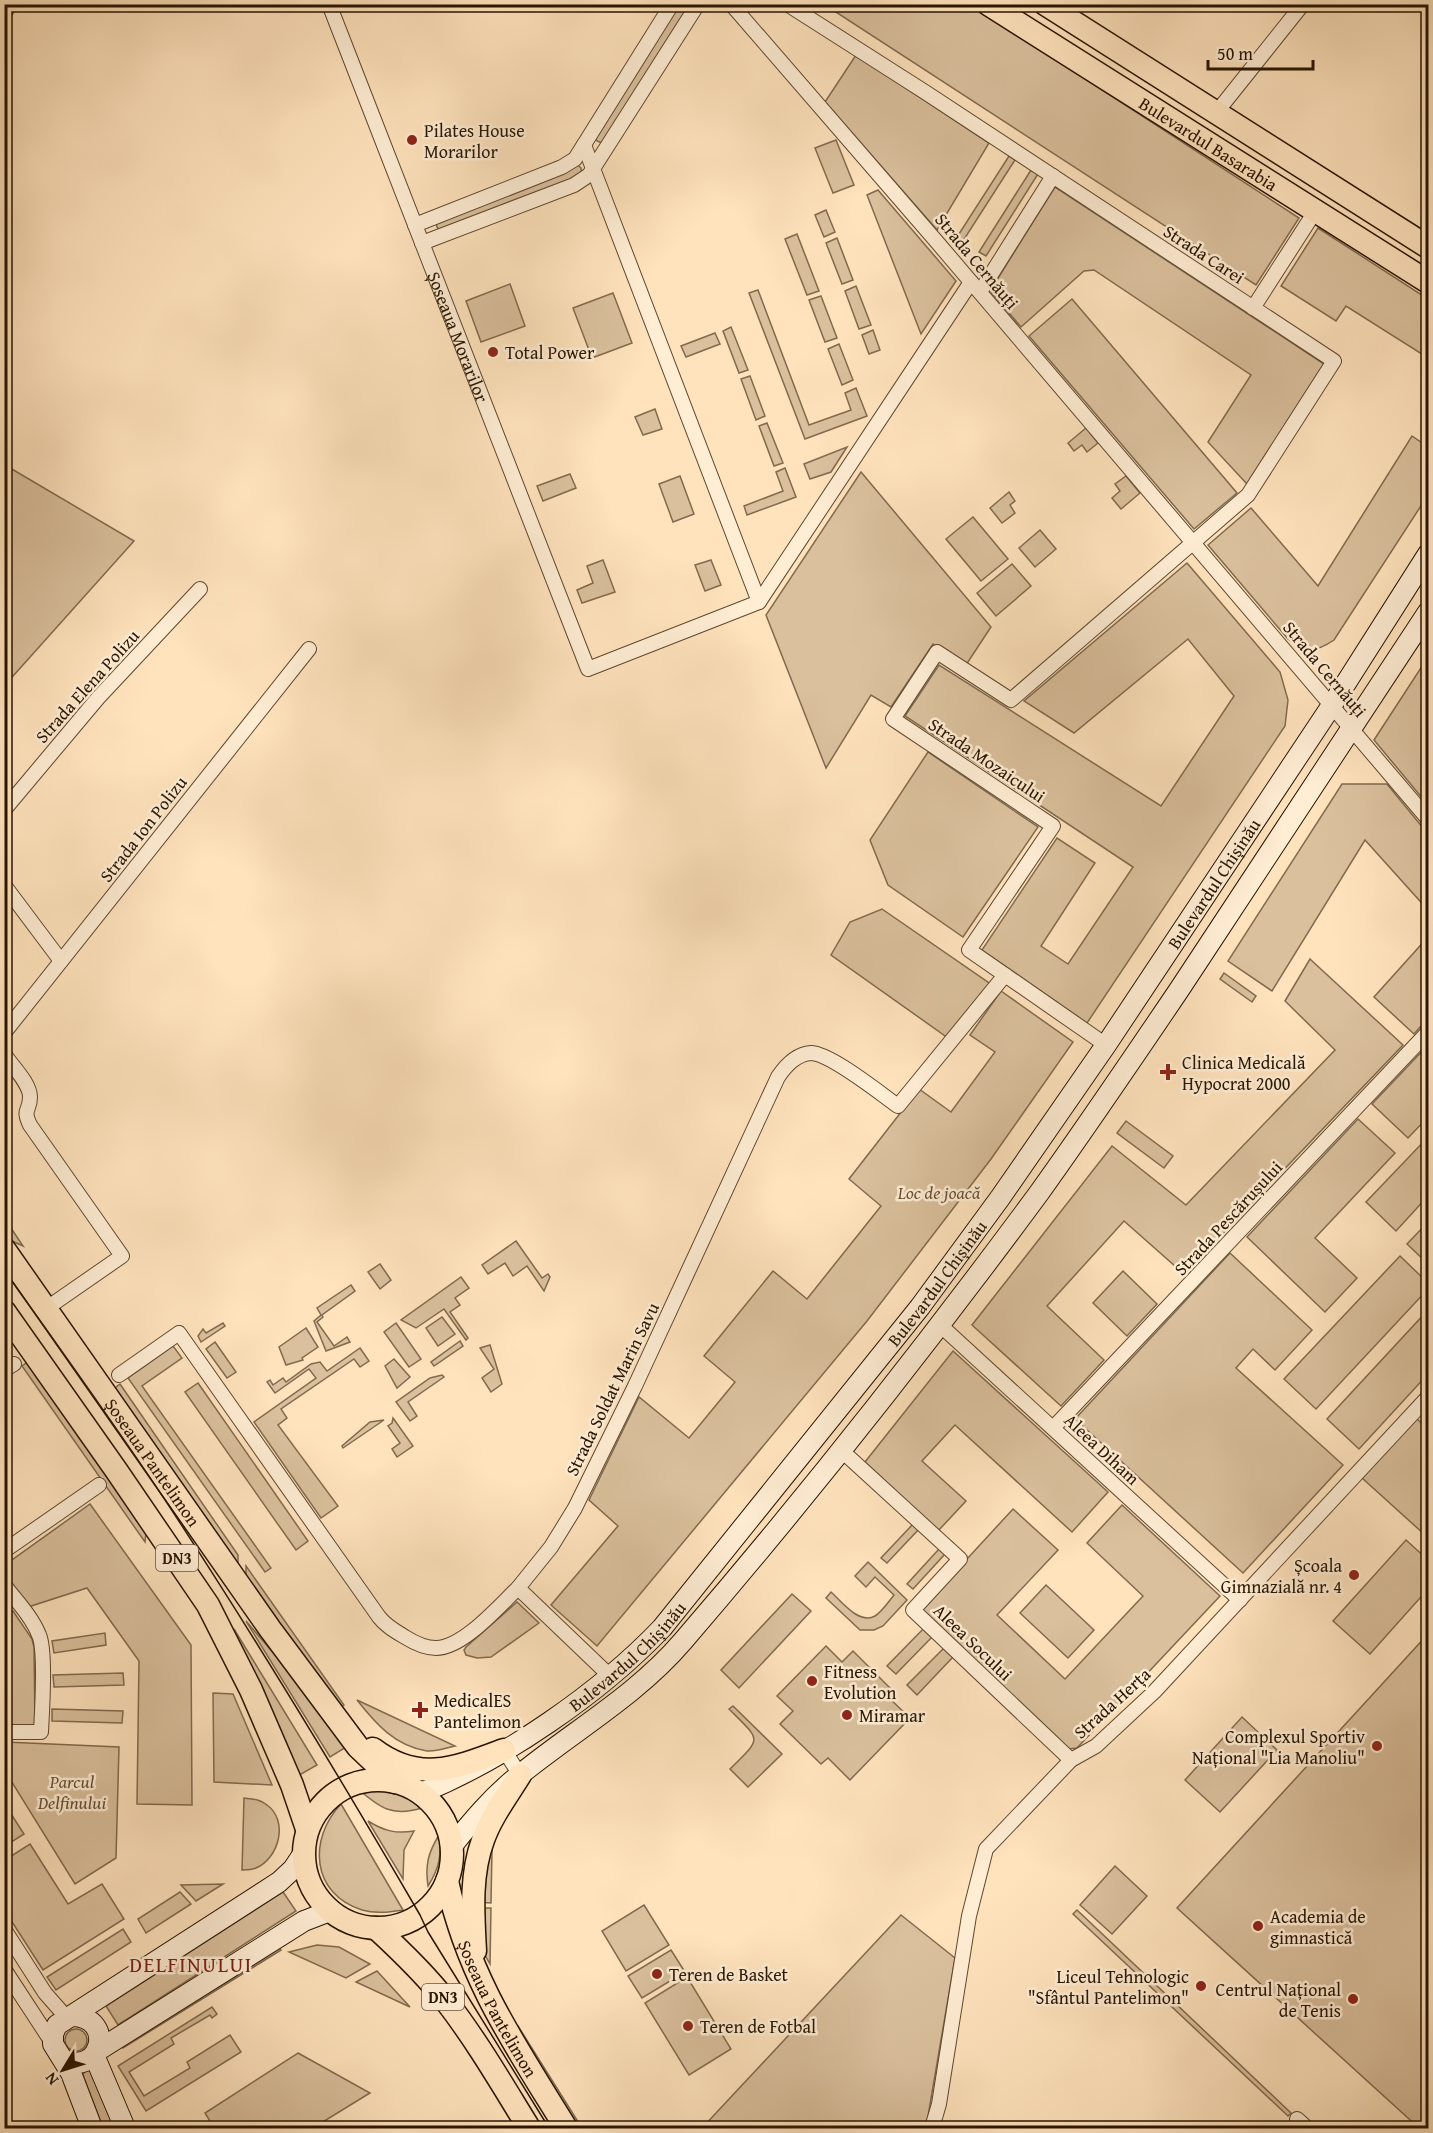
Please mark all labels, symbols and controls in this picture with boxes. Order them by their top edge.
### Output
scale bar [1208,33,1313,71]
text: 50 m [1217,40,1253,67]
street label: Bulevardul Basarabia [1134,89,1284,198]
place label: Pilates House Morarilor [424,117,525,165]
marker: Pilates House Morarilor [405,133,419,147]
street label: Strada Cernăuți [929,207,1025,315]
street label: Strada Carei [1158,218,1250,290]
street label: Șoseaua Morarilor [421,267,496,406]
place label: Total Power [505,339,595,366]
marker: Total Power [486,345,500,359]
street label: Strada Cernăuți [1277,615,1373,723]
street label: Strada Elena Polizu [29,623,146,749]
street label: Strada Mozaicului [923,711,1051,809]
street label: Strada Ion Polizu [93,770,193,888]
street label: Bulevardul Chișinău [1160,813,1267,954]
place label: Clinica Medicală Hypocrat 2000 [1182,1049,1306,1097]
marker: Clinica Medicală Hypocrat 2000 [1159,1063,1177,1081]
street label: Strada Pescărușului [1167,1154,1289,1282]
park label: Loc de joacă [897,1179,981,1206]
street label: Bulevardul Chișinău [880,1214,993,1352]
street label: Strada Soldat Marin Savu [558,1297,666,1480]
street label: Șoseaua Pantelimon [99,1392,208,1532]
street label: Aleea Diham [1058,1407,1146,1491]
road number: DN3 [156,1545,198,1571]
place label: Școala Gimnazială nr. 4 [1221,1552,1342,1600]
marker: Școala Gimnazială nr. 4 [1347,1568,1361,1582]
street label: Bulevardul Chișinău [563,1595,692,1718]
street label: Aleea Socului [927,1597,1019,1687]
place label: Fitness Evolution [824,1658,896,1706]
street label: Strada Herța [1067,1661,1157,1745]
marker: Fitness Evolution [805,1674,819,1688]
place label: MedicalES Pantelimon [434,1687,521,1735]
marker: MedicalES Pantelimon [411,1701,429,1719]
place label: Miramar [859,1702,926,1729]
marker: Miramar [840,1708,854,1722]
place label: Complexul Sportiv Național "Lia Manoliu" [1192,1723,1365,1771]
marker: Complexul Sportiv Național "Lia Manoliu" [1370,1739,1384,1753]
park label: Parcul Delfinului [37,1768,106,1816]
place label: Academia de gimnastică [1270,1903,1366,1951]
marker: Academia de gimnastică [1251,1919,1265,1933]
street label: Șoseaua Pantelimon [452,1936,545,2082]
district label: DELFINULUI [129,1949,253,1980]
place label: Teren de Basket [669,1961,789,1988]
place label: Liceul Tehnologic "Sfântul Pantelimon" [1028,1963,1189,2011]
marker: Teren de Basket [650,1967,664,1981]
place label: Centrul Național de Tenis [1216,1976,1341,2024]
marker: Liceul Tehnologic "Sfântul Pantelimon" [1194,1979,1208,1993]
road number: DN3 [422,1984,464,2010]
marker: Centrul Național de Tenis [1346,1992,1360,2006]
place label: Teren de Fotbal [700,2013,816,2040]
marker: Teren de Fotbal [681,2019,695,2033]
north arrow [33,2040,93,2100]
text: N [38,2067,64,2091]

